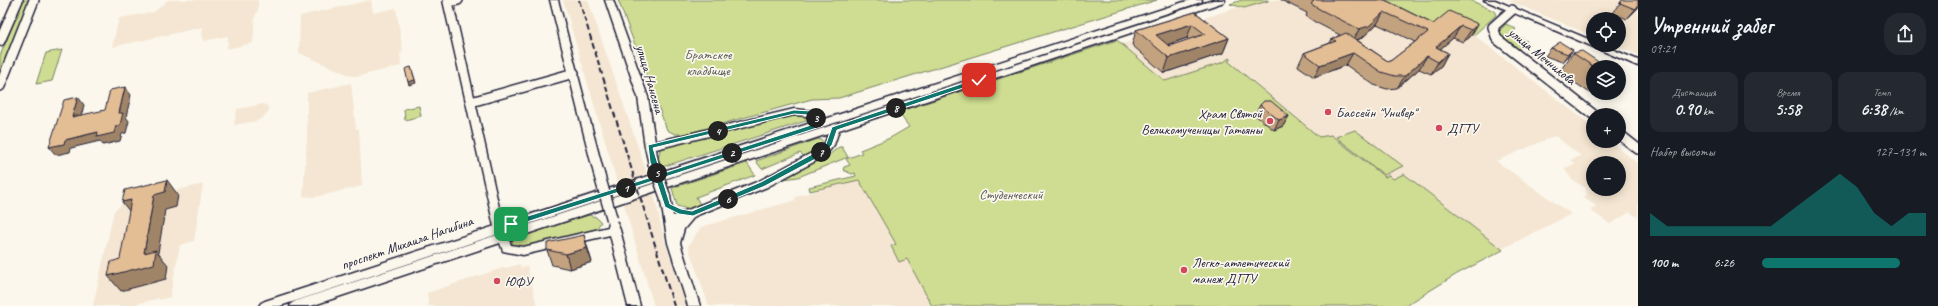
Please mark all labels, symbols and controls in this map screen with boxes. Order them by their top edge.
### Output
map controls [1586,12,1626,196]
button: locate [1586,12,1626,52]
text: Утренний забег [1650,12,1773,40]
button: share [1884,13,1926,55]
street label: улица Мечникова [1504,23,1580,89]
text: 09:21 [1650,41,1676,57]
street label: улица Нансена [632,42,668,117]
park label: Братское кладбище [685,46,733,79]
button: layers [1586,60,1626,100]
pin [962,63,996,97]
icon: check [968,69,990,91]
text: Дистанция [1672,85,1716,99]
text: Время [1776,85,1800,99]
text: Темп [1873,85,1891,99]
pin: 8 [886,98,906,118]
text: 0.90 [1674,99,1700,120]
text: 5:58 [1775,99,1801,120]
text: 6:38 [1860,99,1887,120]
text: 8 [894,101,898,115]
place label: Бассейн "Универ" [1336,104,1419,121]
text: km [1700,104,1714,118]
text: /km [1887,104,1904,118]
place label: Храм Святой Великомученицы Татьяны [1141,105,1264,138]
marker: Бассейн "Универ" [1323,107,1333,117]
pin: 3 [806,108,826,128]
button: + [1586,108,1626,148]
text: 3 [814,111,818,125]
marker: Храм Святой Великомученицы Татьяны [1265,116,1275,126]
place label: ДГТУ [1447,120,1481,137]
pin: 4 [708,121,728,141]
marker: ДГТУ [1434,123,1444,133]
text: 4 [716,124,720,138]
pin: 7 [811,142,831,162]
pin: 2 [722,143,742,163]
text: Набор высоты [1650,144,1715,160]
text: 127–131 m [1875,144,1926,160]
text: 7 [819,145,823,159]
text: 2 [730,146,734,160]
button: − [1586,156,1626,196]
pin: 5 [647,163,667,183]
text: 5 [655,166,659,180]
pin: 1 [616,178,636,198]
text: 1 [624,181,628,195]
park label: Студенческий [979,186,1044,203]
pin: 6 [718,189,738,209]
text: 6 [725,192,731,206]
pin [494,207,528,241]
street label: проспект Михаила Нагибина [339,212,476,274]
icon: arrive [500,213,522,235]
place label: Легко-атлетический манеж ДГТУ [1192,254,1290,287]
text: 100 m [1650,255,1678,271]
text: 6:26 [1714,255,1734,271]
marker: Легко-атлетический манеж ДГТУ [1179,265,1189,275]
place label: ЮФУ [505,273,534,290]
marker: ЮФУ [492,276,502,286]

